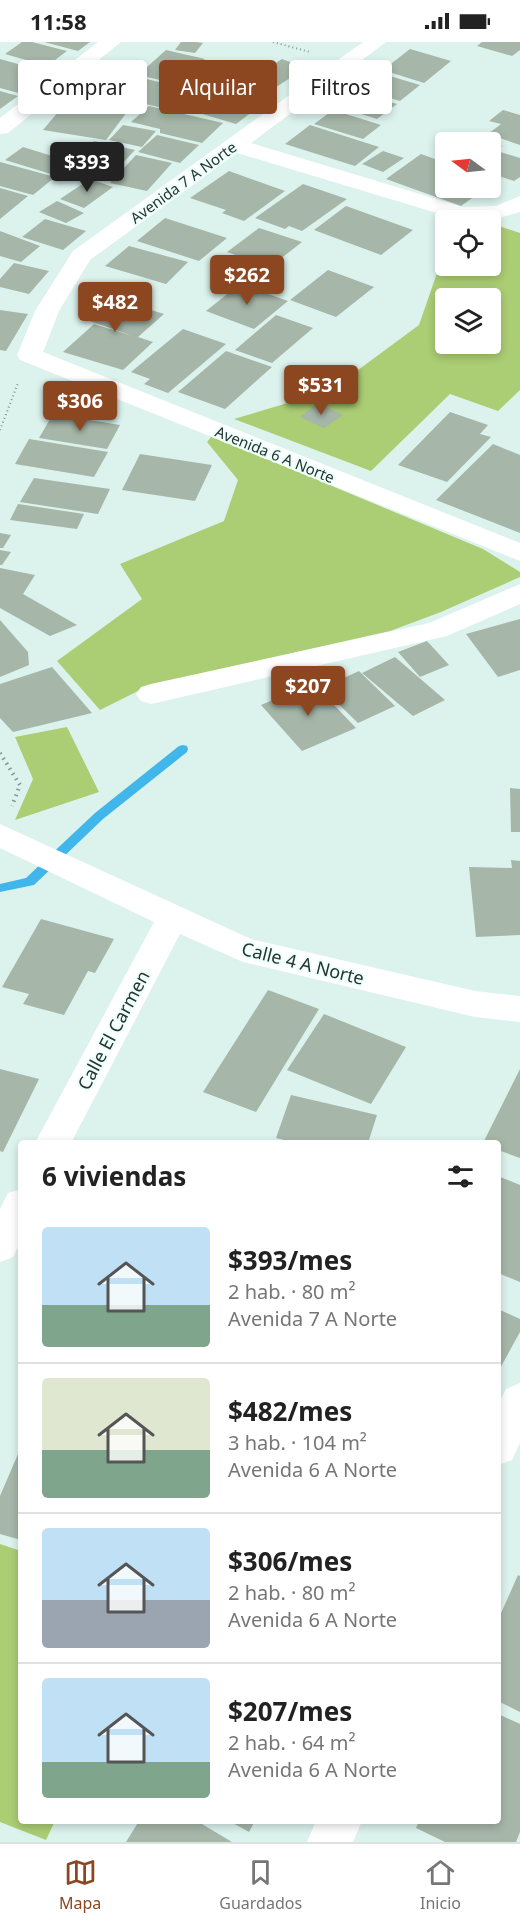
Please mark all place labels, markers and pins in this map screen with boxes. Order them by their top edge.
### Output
pin: $393 [51,142,123,193]
pin: $262 [211,255,283,306]
pin: $482 [79,282,151,333]
pin: $531 [285,365,357,416]
pin: $306 [44,381,116,432]
pin: $207 [272,666,344,717]

